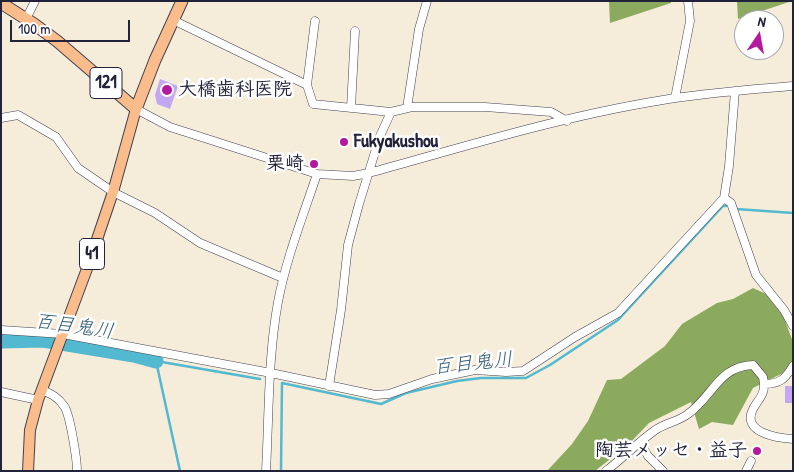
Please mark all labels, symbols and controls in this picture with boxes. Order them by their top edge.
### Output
scale bar [12,10,132,42]
north arrow [734,10,784,60]
text: N [756,11,768,31]
text: 100 m [18,18,51,39]
road number: 121 [90,68,122,99]
place label: 大橋歯科医院 [178,79,292,101]
marker: 大橋歯科医院 [160,83,174,97]
place label: Fukyakushou [354,131,438,153]
marker: Fukyakushou [338,136,350,148]
place label: 栗崎 [266,153,304,175]
marker: 栗崎 [308,158,320,170]
road number: 41 [80,238,104,270]
water label: 百目鬼川 [33,310,115,344]
water label: 百目鬼川 [432,348,514,380]
place label: 陶芸メッセ・益子 [595,440,747,462]
marker: 陶芸メッセ・益子 [751,445,763,457]

